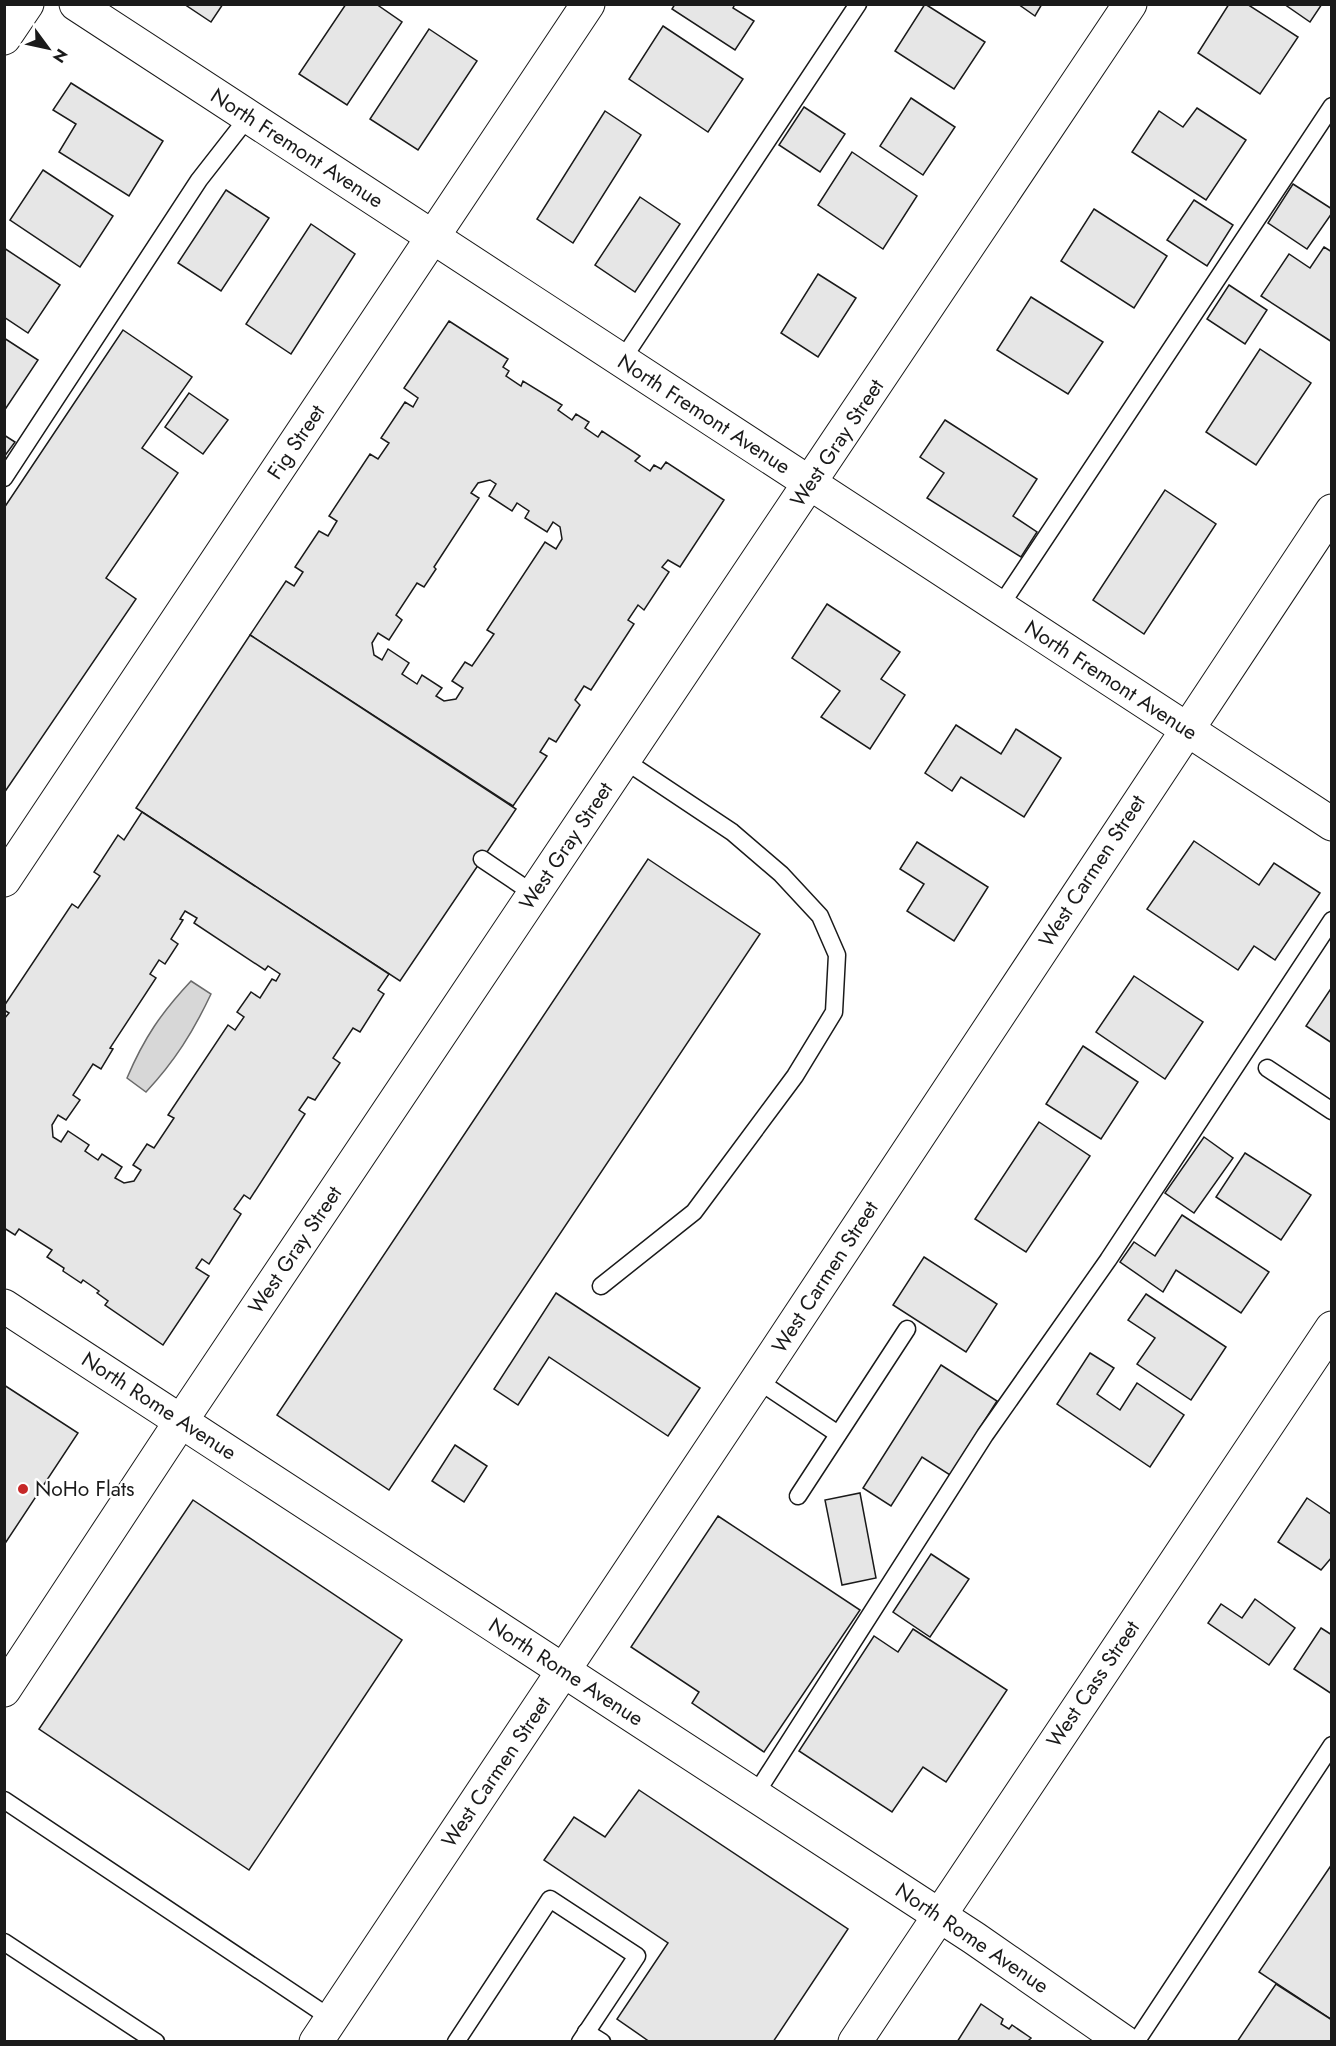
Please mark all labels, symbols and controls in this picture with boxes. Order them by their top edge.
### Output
north arrow [18,18,78,78]
text: N [47,44,73,67]
street label: North Fremont Avenue [205,81,389,215]
street label: North Fremont Avenue [612,347,796,481]
street label: West Gray Street [783,373,891,513]
street label: Fig Street [260,399,332,485]
street label: North Fremont Avenue [1019,613,1203,747]
street label: West Gray Street [512,776,620,916]
street label: West Carmen Street [1031,789,1153,953]
street label: West Gray Street [241,1180,349,1320]
street label: West Carmen Street [764,1195,886,1359]
street label: North Rome Avenue [76,1345,243,1468]
place label: NoHo Flats [35,1474,134,1504]
marker: NoHo Flats [16,1482,30,1496]
street label: North Rome Avenue [483,1611,650,1734]
street label: West Cass Street [1039,1614,1147,1754]
street label: West Carmen Street [434,1691,558,1853]
street label: North Rome Avenue [889,1875,1055,2001]

